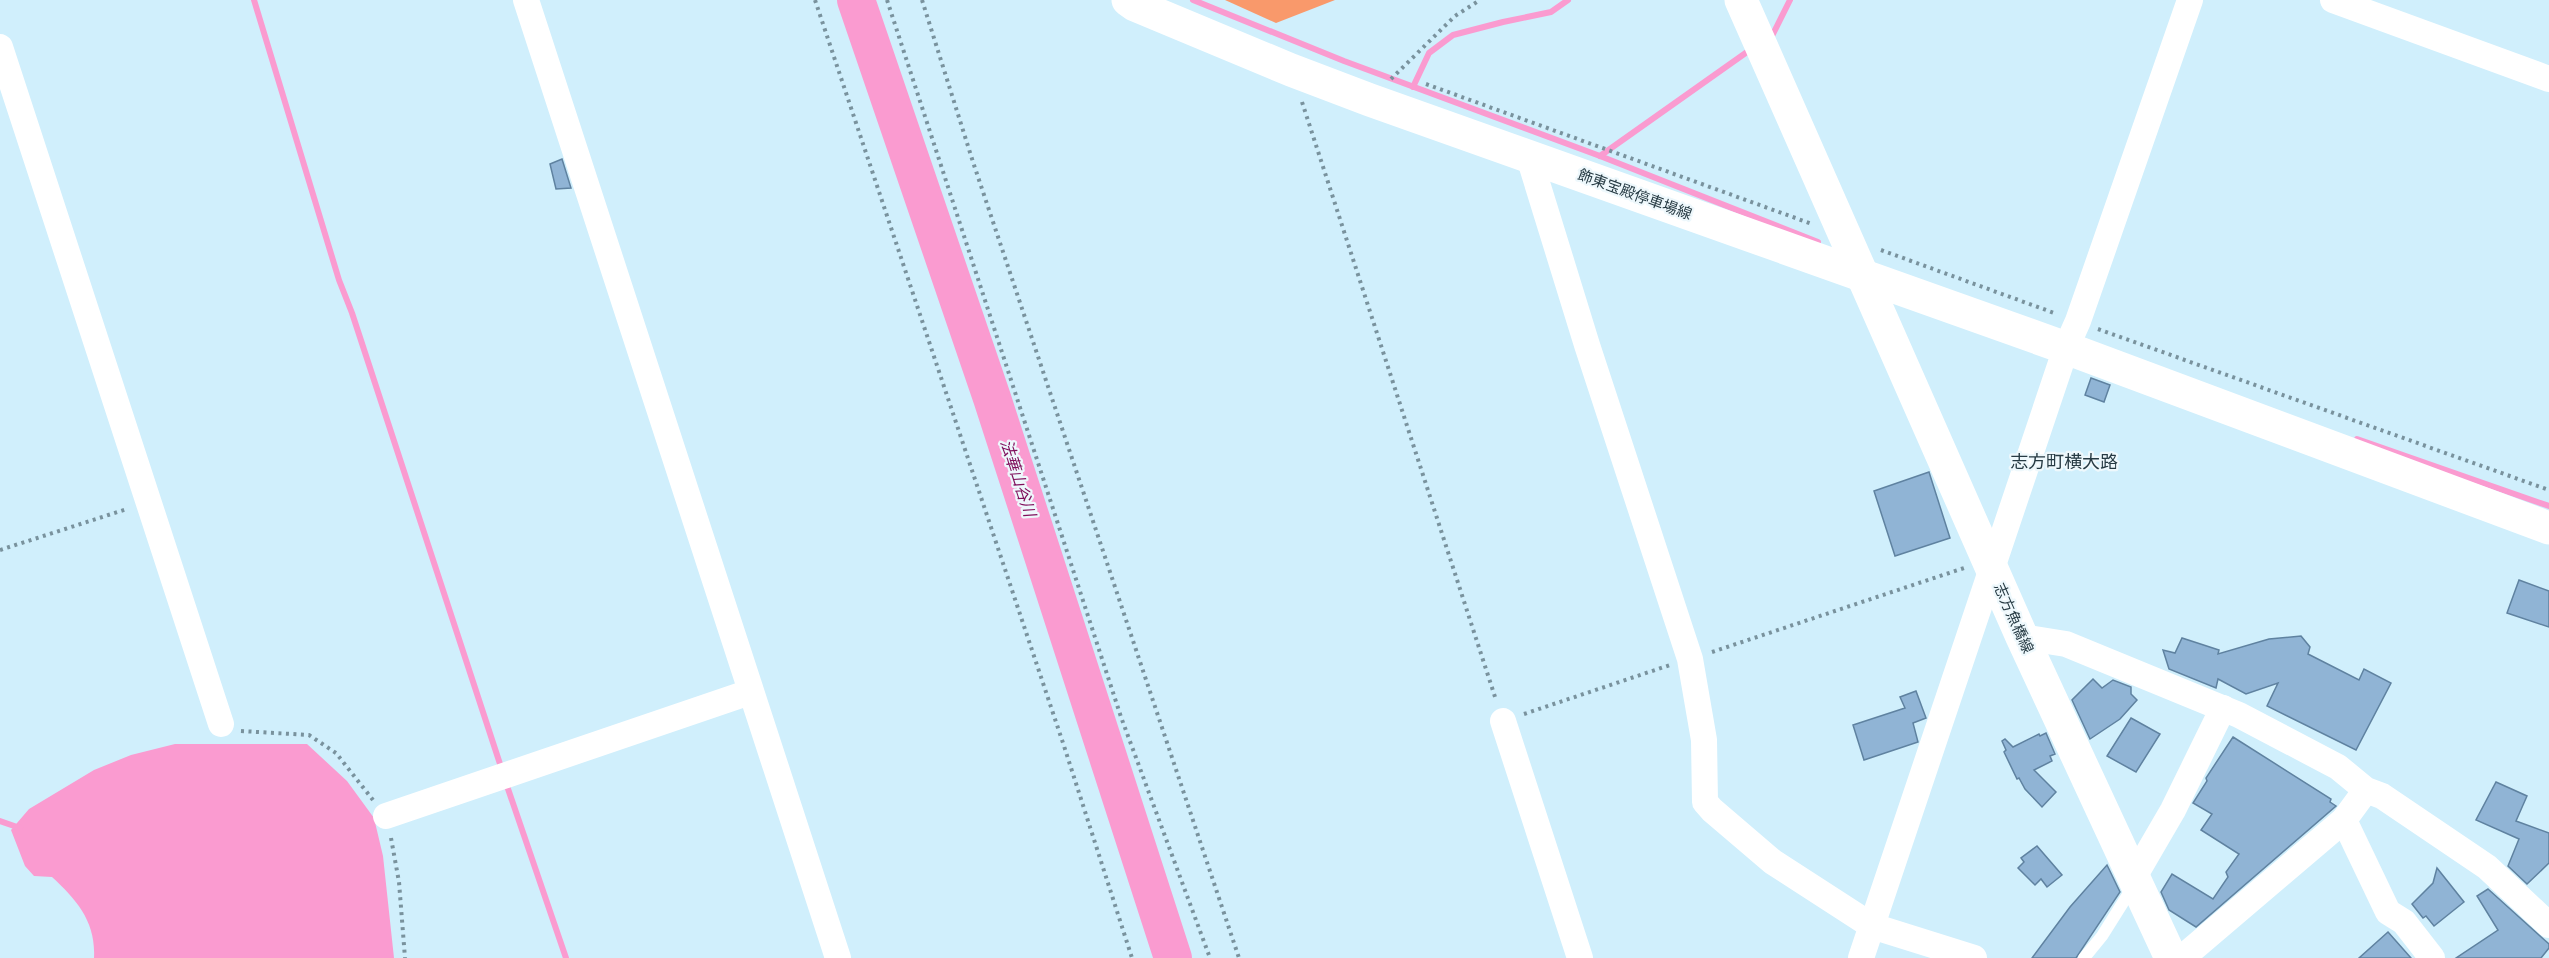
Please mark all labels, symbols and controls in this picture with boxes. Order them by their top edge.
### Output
street label: 飾東宝殿停車場線 [1575,165,1695,223]
water label: 法華山谷川 [997,437,1040,521]
district label: 志方町横大路 [2010,451,2118,473]
street label: 志方魚橋線 [1990,580,2038,656]

